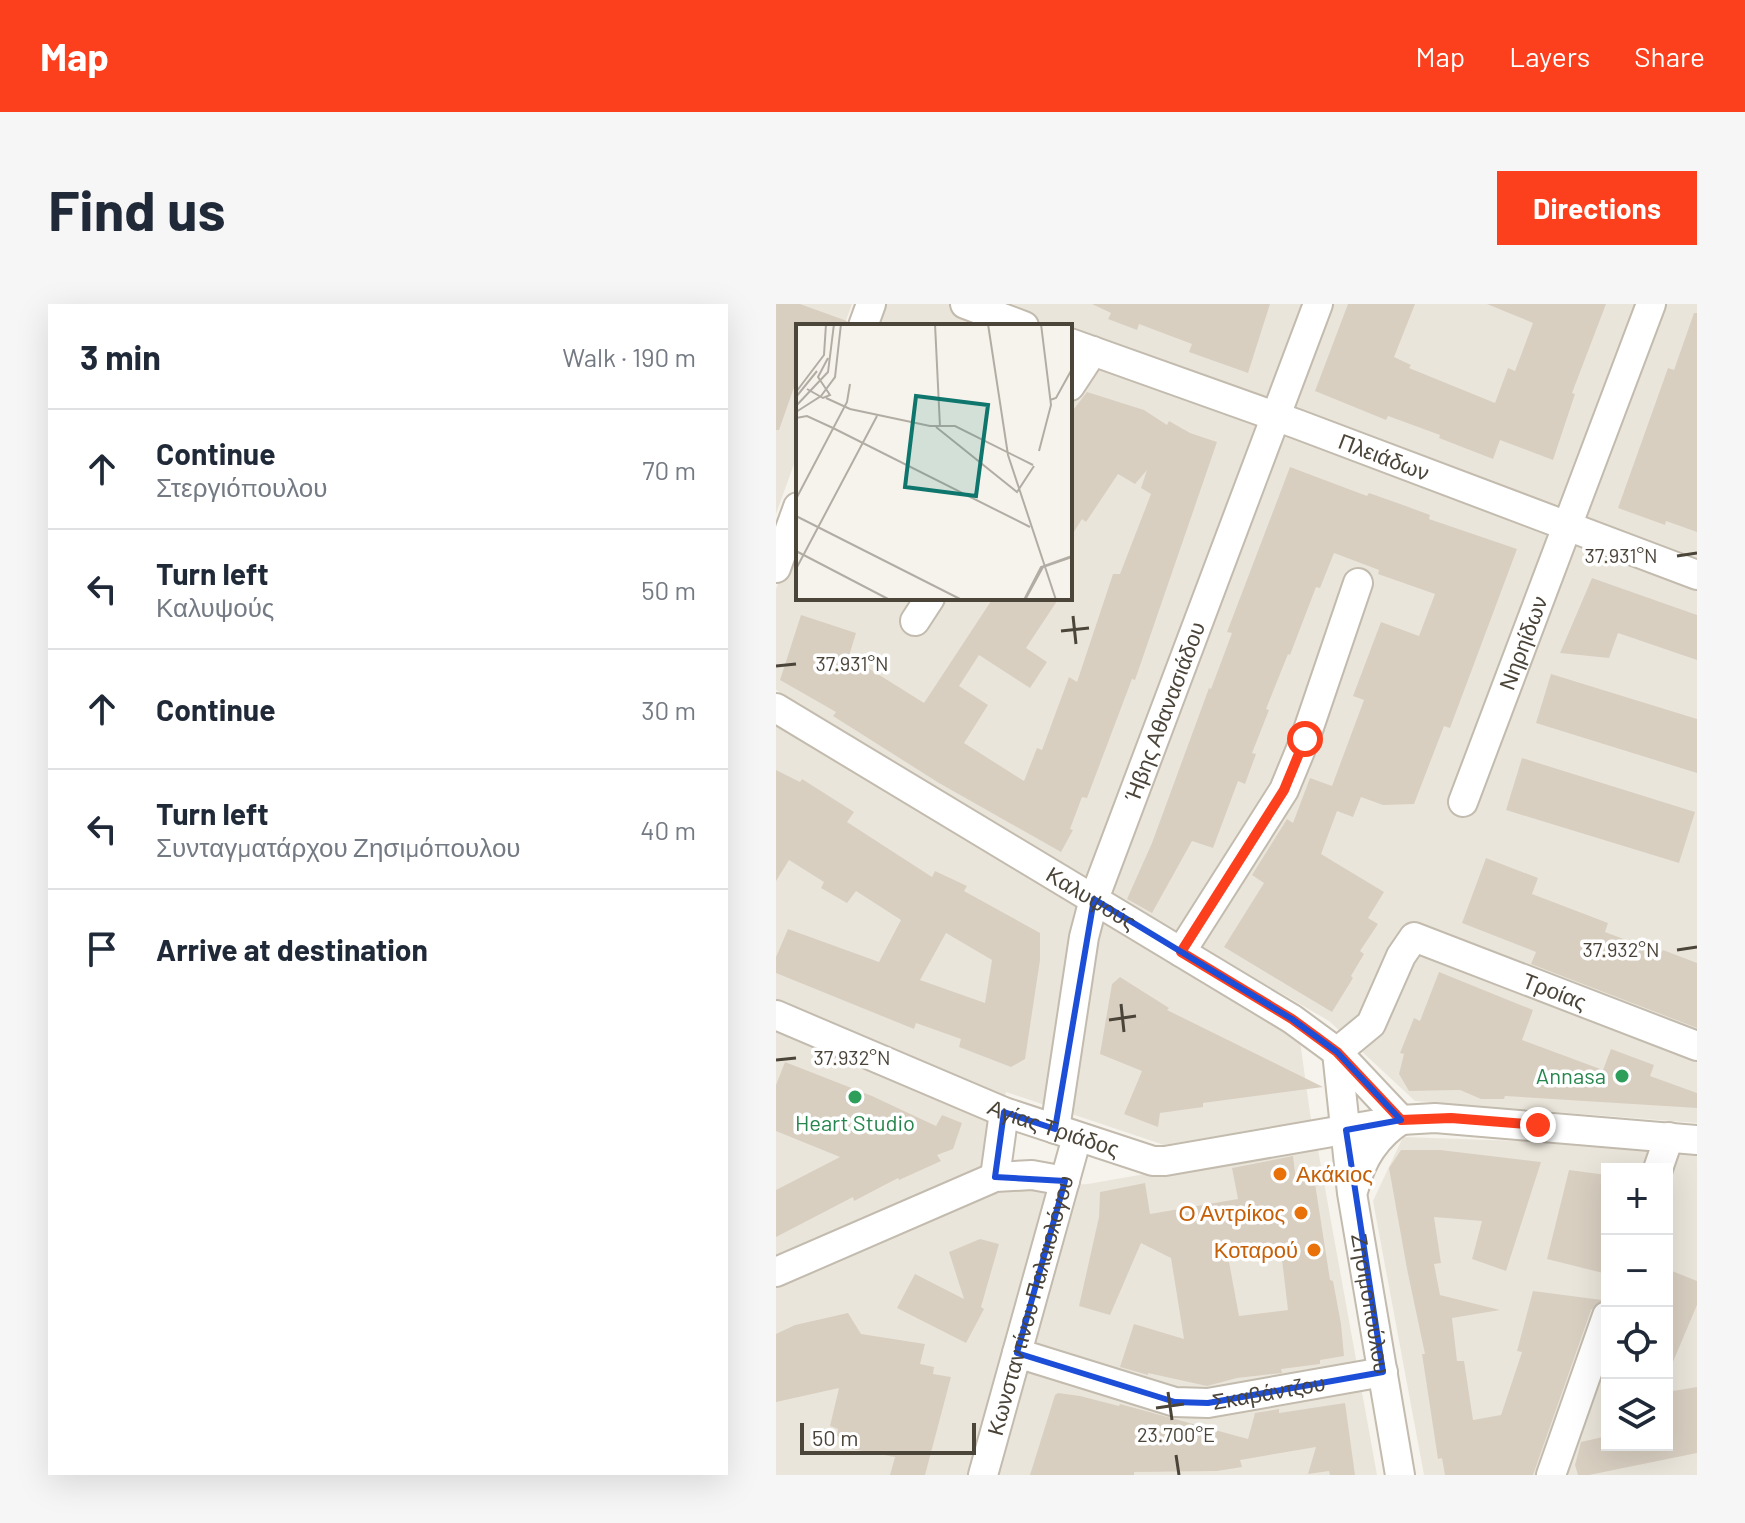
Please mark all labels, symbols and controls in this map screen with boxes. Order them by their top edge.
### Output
text: Map [40,33,109,79]
text: Map [1415,39,1465,73]
text: Layers [1509,39,1590,73]
text: Share [1634,39,1705,73]
button: Directions [1497,171,1697,245]
text: Find us [48,175,226,242]
inset map [796,324,1072,600]
text: 3 min [80,336,161,377]
text: Walk · 190 m [562,341,696,372]
street label: Πλειάδων [1335,427,1433,485]
text: Continue [156,435,276,471]
icon: ahead [80,447,124,491]
text: 70 m [642,454,696,485]
text: Στεργιόπουλου [156,471,327,502]
text: 37.931°N [1584,543,1658,567]
text: Turn left [156,555,269,591]
icon: left [80,567,124,611]
text: 50 m [641,574,696,605]
text: Καλυψούς [156,591,274,622]
street label: Νηρηίδων [1493,592,1552,693]
street label: Ήβης Αθανασιάδου [1118,618,1209,805]
text: 37.931°N [815,651,889,675]
icon: ahead [80,687,124,731]
text: Continue [156,691,276,727]
text: 30 m [641,694,696,725]
route start [1287,721,1323,757]
text: Turn left [156,795,269,831]
icon: left [80,807,124,851]
text: 40 m [640,814,696,845]
text: Συνταγματάρχου Ζησιμόπουλου [156,831,521,862]
street label: Καλυψούς [1042,860,1141,934]
icon: arrive [80,927,124,971]
text: Arrive at destination [156,931,428,967]
text: 37.932°N [1583,937,1660,961]
street label: Τροίας [1519,966,1591,1014]
text: 37.932°N [814,1045,891,1069]
place label: Annasa [1536,1062,1606,1088]
marker: Annasa [1613,1067,1631,1085]
marker: Heart Studio [846,1088,864,1106]
street label: Αγίας Τριάδος [985,1093,1123,1161]
route end [1520,1107,1556,1143]
place label: Heart Studio [795,1109,915,1135]
place label: Ακάκιος [1296,1160,1373,1186]
map controls [1601,1163,1673,1451]
button: + [1601,1163,1673,1235]
marker: Ακάκιος [1271,1165,1289,1183]
street label: Κωνσταντίνου Παλαιολόγου [981,1172,1078,1438]
place label: Ο Αντρίκος [1179,1199,1285,1226]
marker: Ο Αντρίκος [1292,1204,1310,1222]
street label: Ζησιμοπούλου [1347,1231,1397,1376]
button: − [1601,1235,1673,1307]
place label: Κοταρού [1214,1236,1298,1263]
marker: Κοταρού [1305,1241,1323,1259]
button: locate [1601,1307,1673,1379]
street label: Σκαβάντζου [1210,1369,1327,1414]
button: layers [1601,1379,1673,1451]
scale bar [800,1419,976,1455]
text: 23.700°E [1137,1422,1215,1446]
text: 50 m [812,1424,858,1450]

